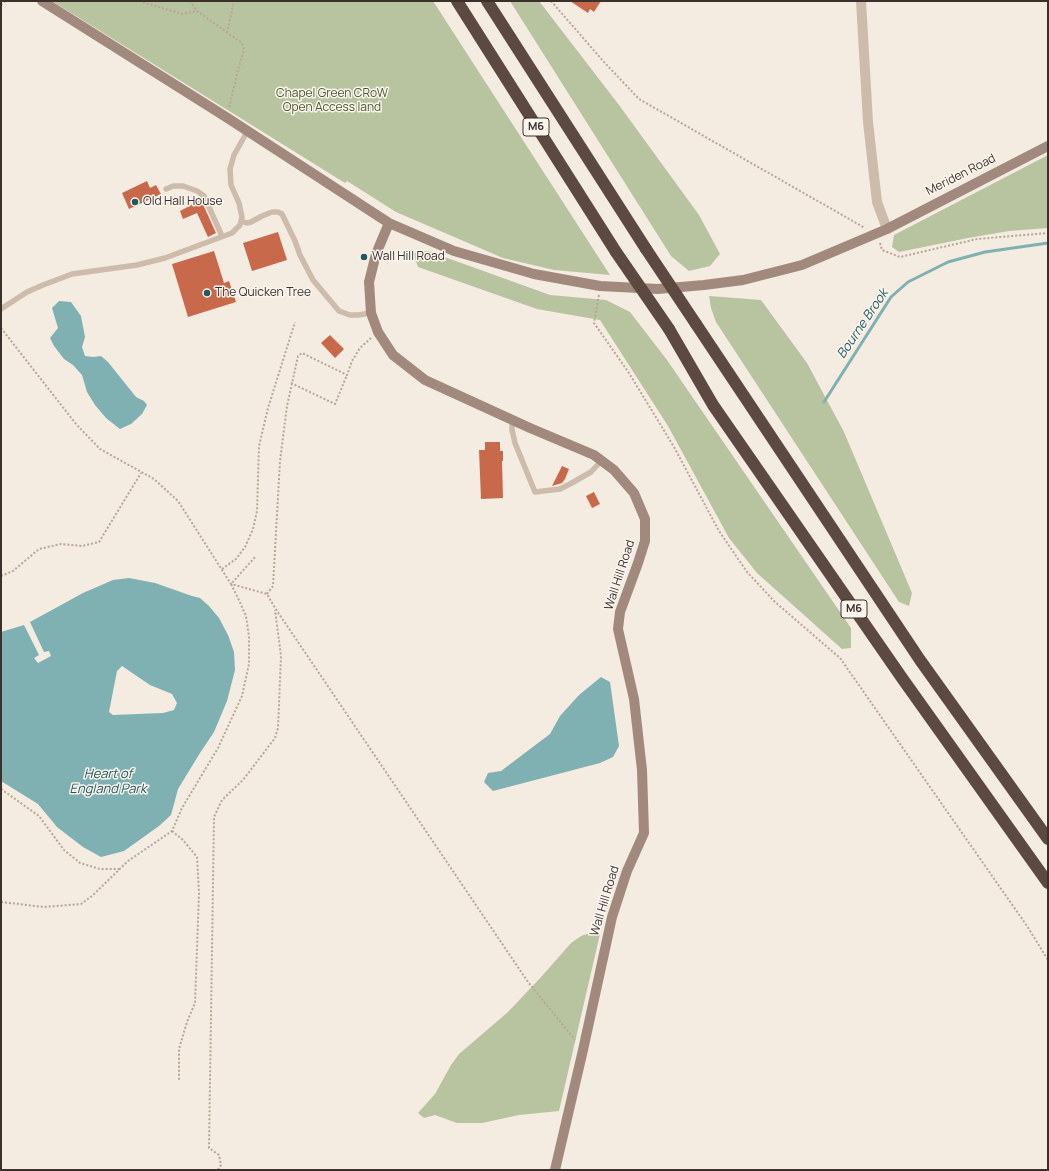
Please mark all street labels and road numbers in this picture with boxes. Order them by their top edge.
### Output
road number: M6 [523,118,549,136]
street label: Meriden Road [924,151,998,199]
street label: Wall Hill Road [602,538,638,612]
road number: M6 [841,600,867,618]
street label: Wall Hill Road [587,864,623,938]

